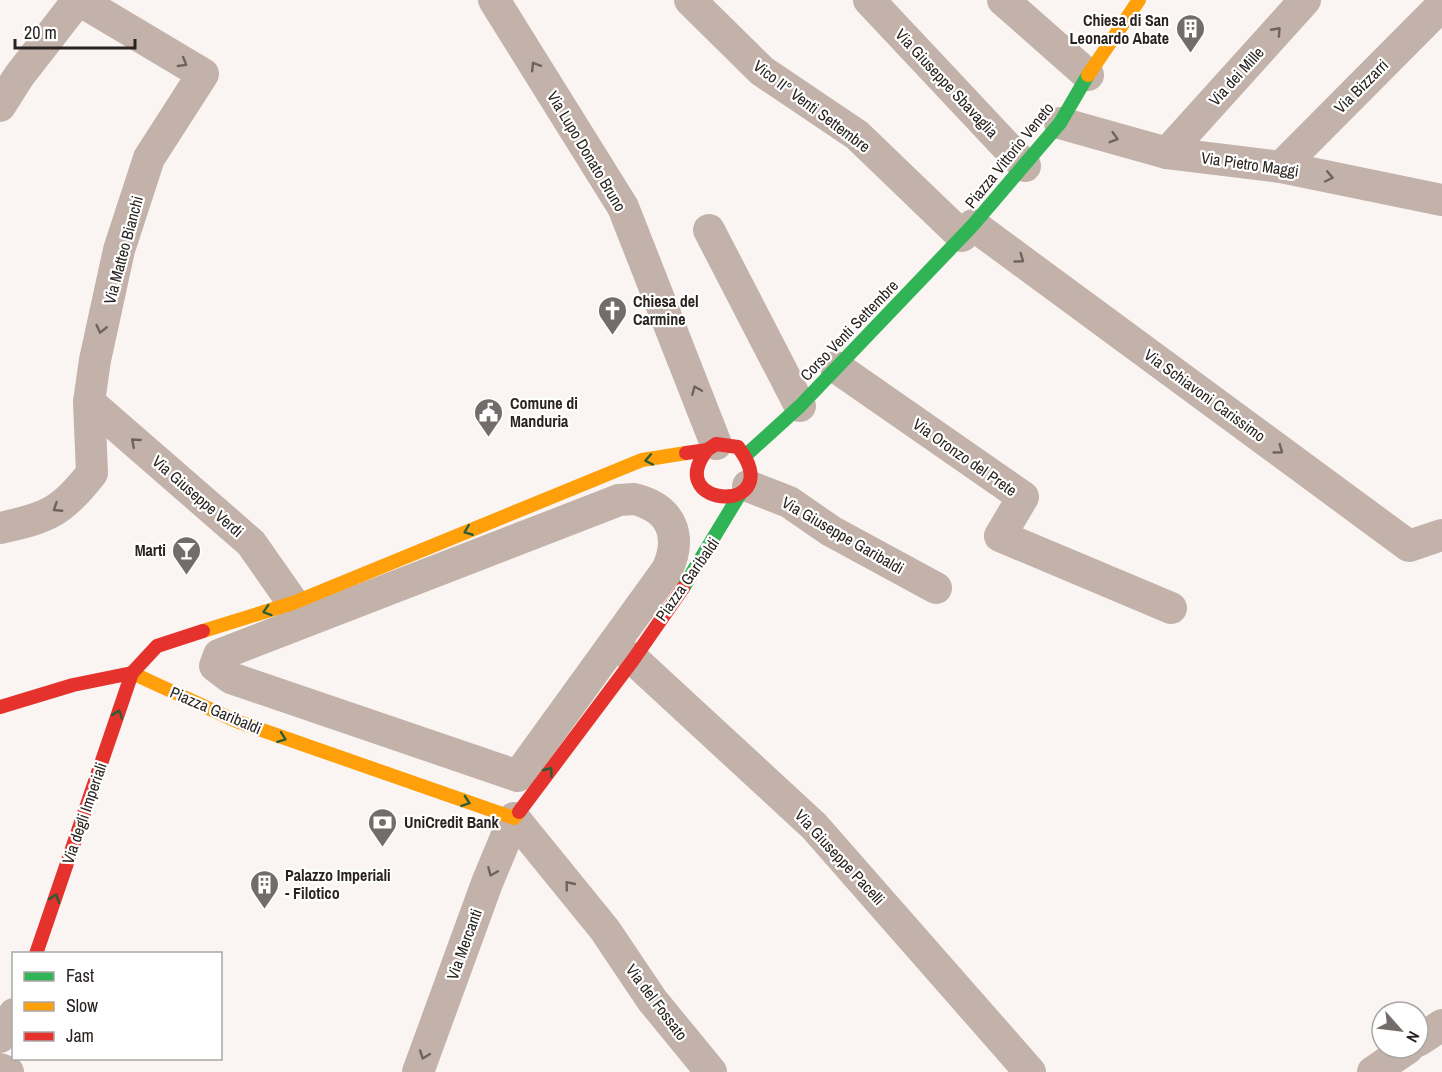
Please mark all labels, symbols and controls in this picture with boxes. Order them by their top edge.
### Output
place label: Chiesa di San Leonardo Abate [1070,9,1169,49]
scale bar [15,12,135,50]
building icon: Chiesa di San Leonardo Abate [1174,13,1206,55]
text: 20 m [24,20,57,45]
street label: Via Giuseppe Sbavaglia [891,24,1004,143]
one-way arrow [1270,27,1281,38]
street label: Via dei Mille [1203,42,1269,110]
street label: Via Bizzarri [1329,54,1393,118]
one-way arrow [177,55,187,67]
street label: Vico II° Venti Settembre [749,55,875,157]
one-way arrow [531,62,542,73]
street label: Via Lupo Donato Bruno [542,87,632,215]
street label: Piazza Vittorio Veneto [959,97,1059,213]
one-way arrow [1108,131,1119,143]
street label: Via Pietro Maggi [1200,146,1300,182]
one-way arrow [1324,170,1334,183]
street label: Via Matteo Bianchi [98,193,148,307]
one-way arrow [1014,252,1025,263]
street label: Corso Venti Settembre [795,275,903,385]
place label: Chiesa del Carmine [633,290,699,330]
church icon: Chiesa del Carmine [596,294,628,336]
one-way arrow [96,324,109,334]
street label: Via Schiavoni Carissimo [1140,344,1270,446]
one-way arrow [691,385,703,396]
place label: Comune di Manduria [510,392,578,432]
public building icon: Comune di Manduria [473,396,505,438]
street label: Via Oronzo del Prete [909,413,1021,501]
one-way arrow [131,438,142,449]
one-way arrow [1272,442,1283,453]
street label: Via Giuseppe Verdi [148,450,248,542]
one-way arrow [644,453,654,466]
street label: Via Giuseppe Garibaldi [778,491,908,579]
one-way arrow [53,501,64,512]
one-way arrow [463,524,474,536]
street label: Piazza Garibaldi [650,533,724,625]
bar icon: Marti [171,534,203,576]
place label: Marti [135,539,166,561]
one-way arrow [262,604,273,616]
street label: Piazza Garibaldi [167,681,265,739]
one-way arrow [111,709,124,720]
one-way arrow [276,730,287,743]
street label: Via degli Imperiali [56,759,112,867]
one-way arrow [542,766,553,777]
one-way arrow [460,794,471,807]
street label: Via Giuseppe Pacelli [790,805,890,909]
bank icon: UniCredit Bank [367,806,399,848]
place label: UniCredit Bank [404,811,499,833]
place label: Palazzo Imperiali - Filotico [285,864,391,904]
one-way arrow [487,865,499,876]
building icon: Palazzo Imperiali - Filotico [248,868,280,910]
one-way arrow [565,881,576,892]
one-way arrow [47,893,60,904]
street label: Via Mercanti [441,905,487,983]
legend [12,952,222,1060]
street label: Via del Fossato [621,959,693,1045]
text: Fast [66,963,94,988]
text: Slow [66,993,98,1018]
north arrow [1370,1000,1430,1060]
text: Jam [66,1023,94,1048]
text: N [1401,1028,1425,1046]
one-way arrow [419,1048,431,1059]

